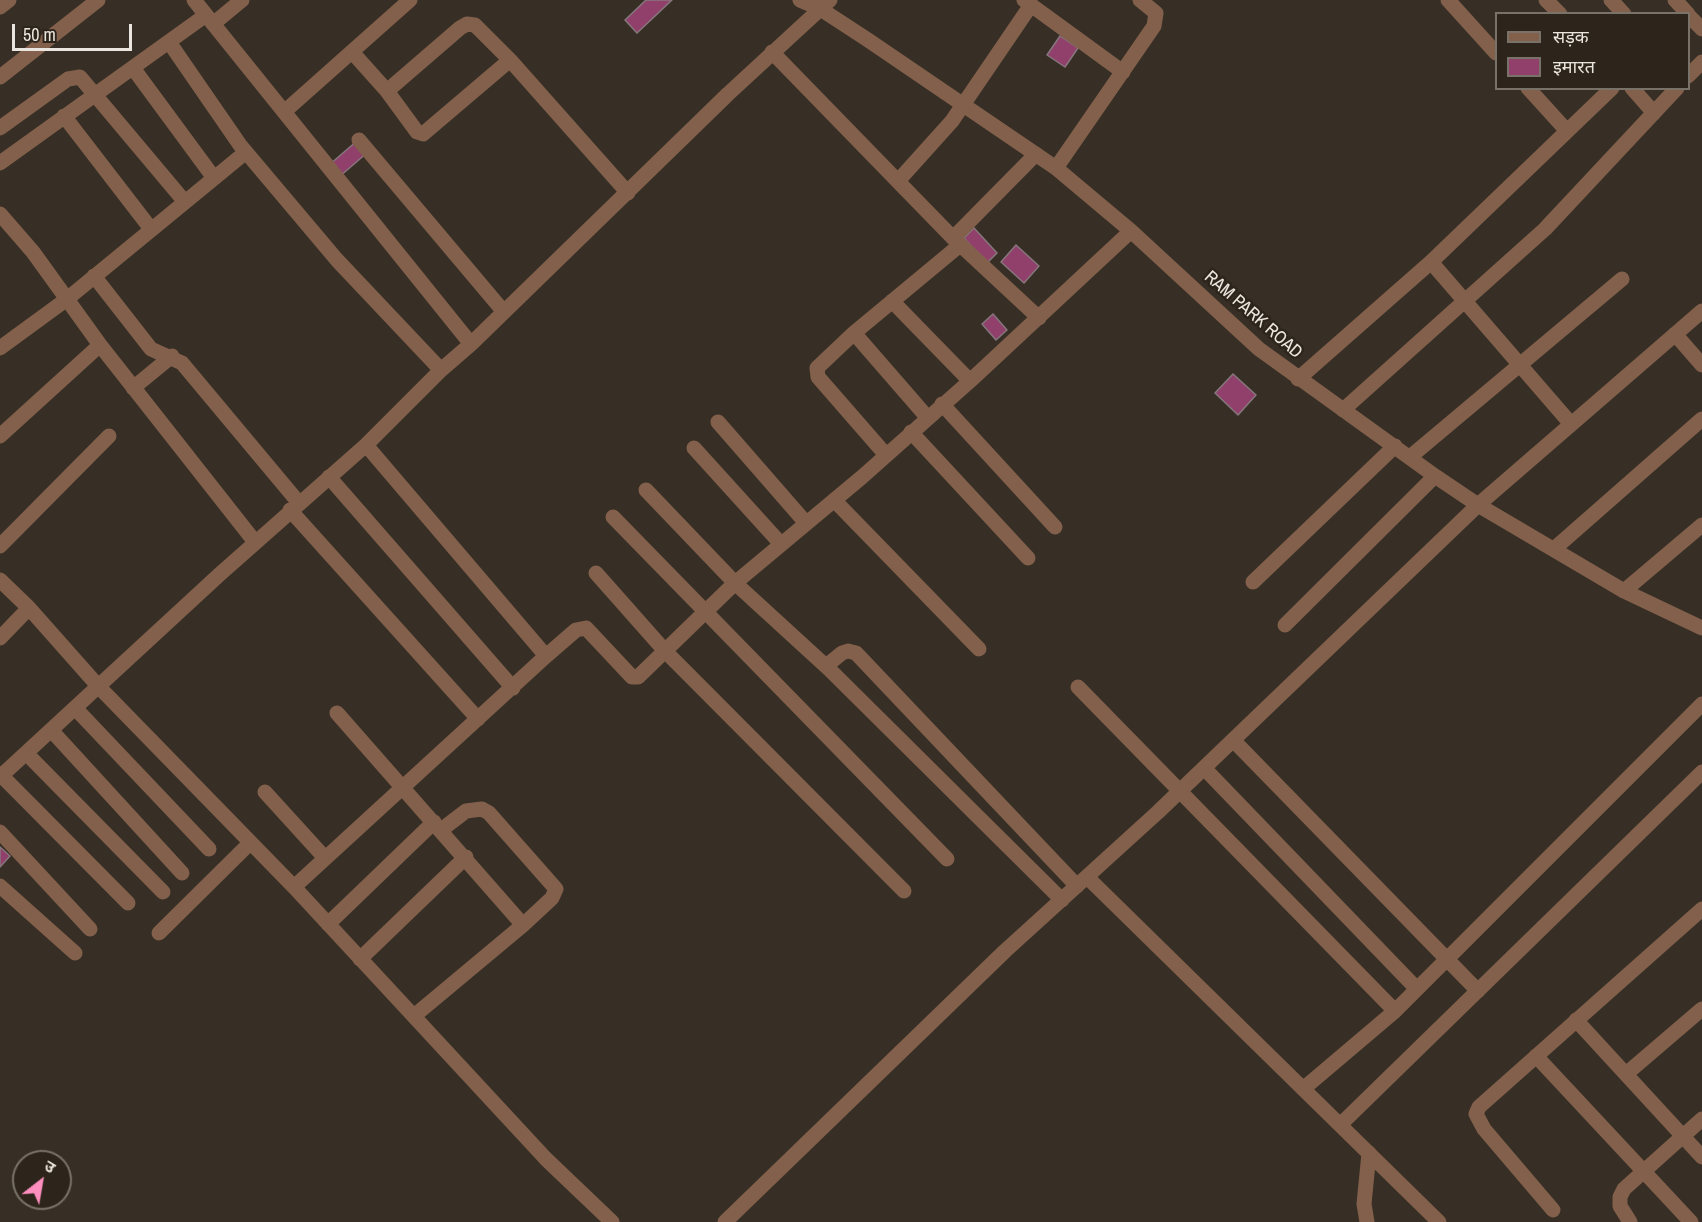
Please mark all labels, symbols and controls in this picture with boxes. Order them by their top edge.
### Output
scale bar [15,12,135,50]
legend [1495,12,1690,90]
text: 50 m [23,22,56,47]
text: सड़क [1553,24,1589,49]
text: इमारत [1553,54,1595,79]
street label: RAM PARK ROAD [1200,267,1306,363]
north arrow [12,1150,72,1210]
text: उ [41,1154,60,1178]

